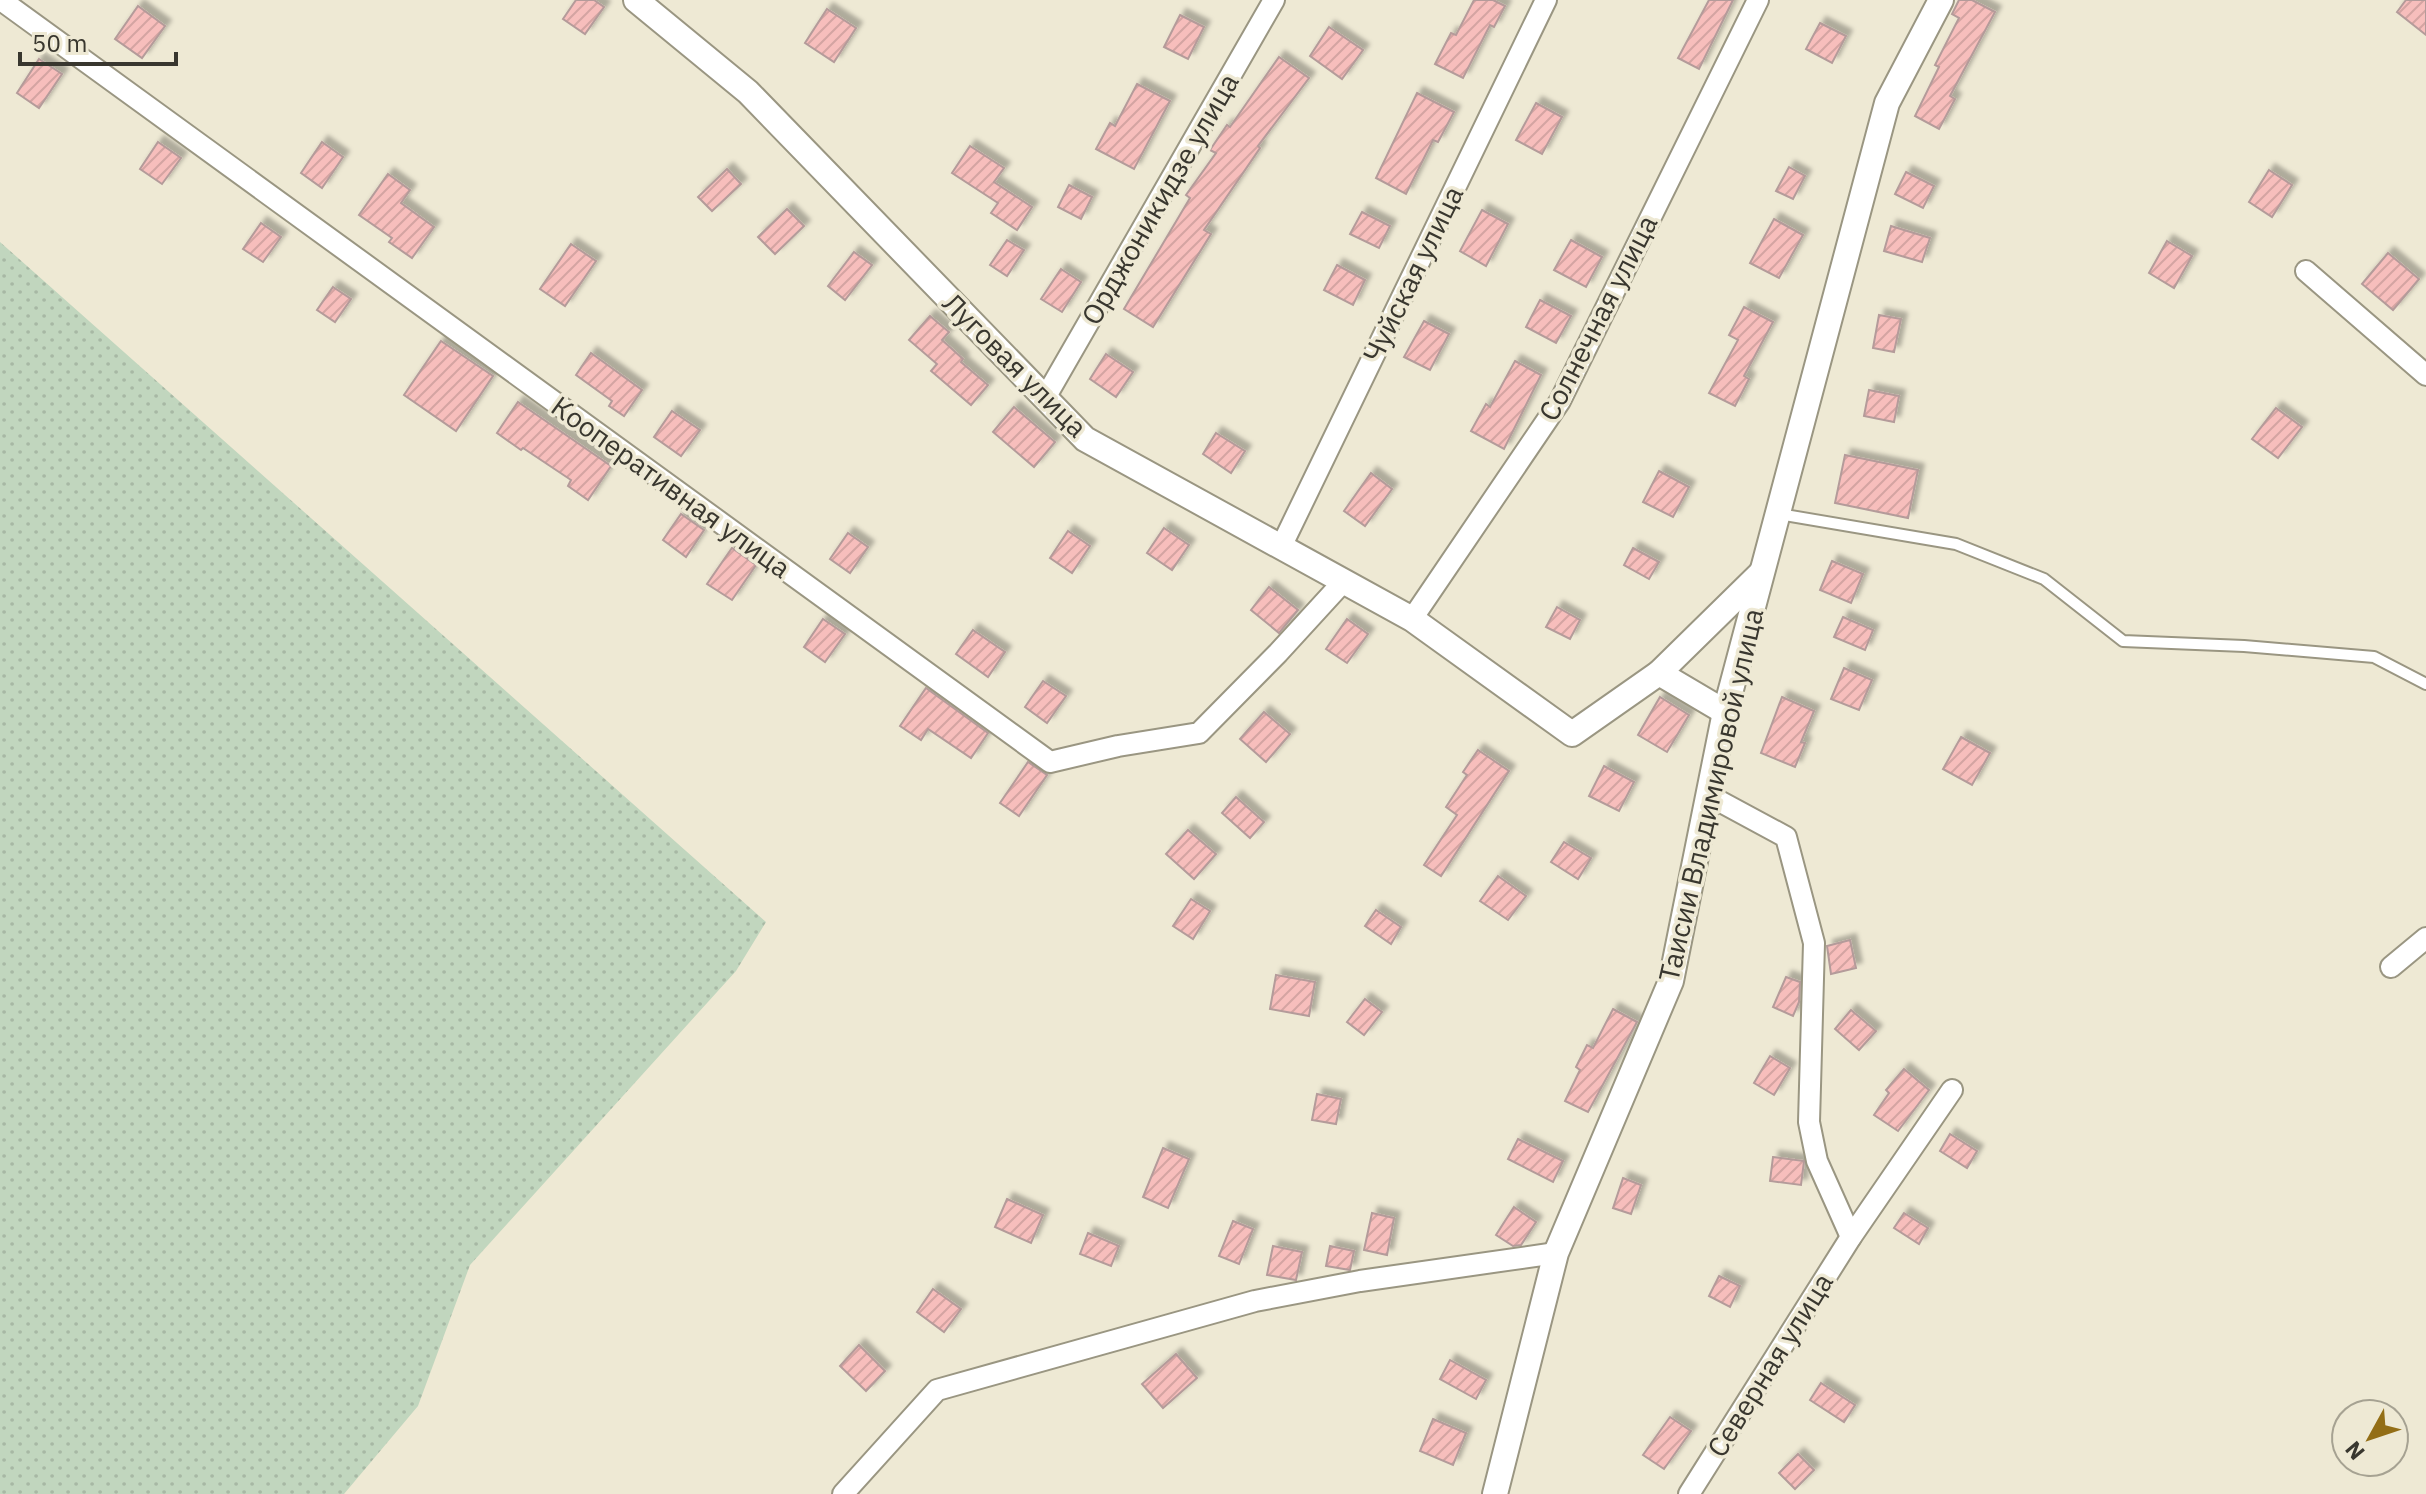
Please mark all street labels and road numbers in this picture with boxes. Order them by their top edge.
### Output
street label: Орджоникидзе улица [1072,66,1247,331]
street label: Чуйская улица [1354,179,1471,368]
street label: Солнечная улица [1530,209,1665,427]
street label: Луговая улица [935,284,1096,445]
street label: Кооперативная улица [544,387,798,586]
street label: Таисии Владимировой улица [1650,605,1771,985]
street label: Северная улица [1698,1266,1841,1464]

